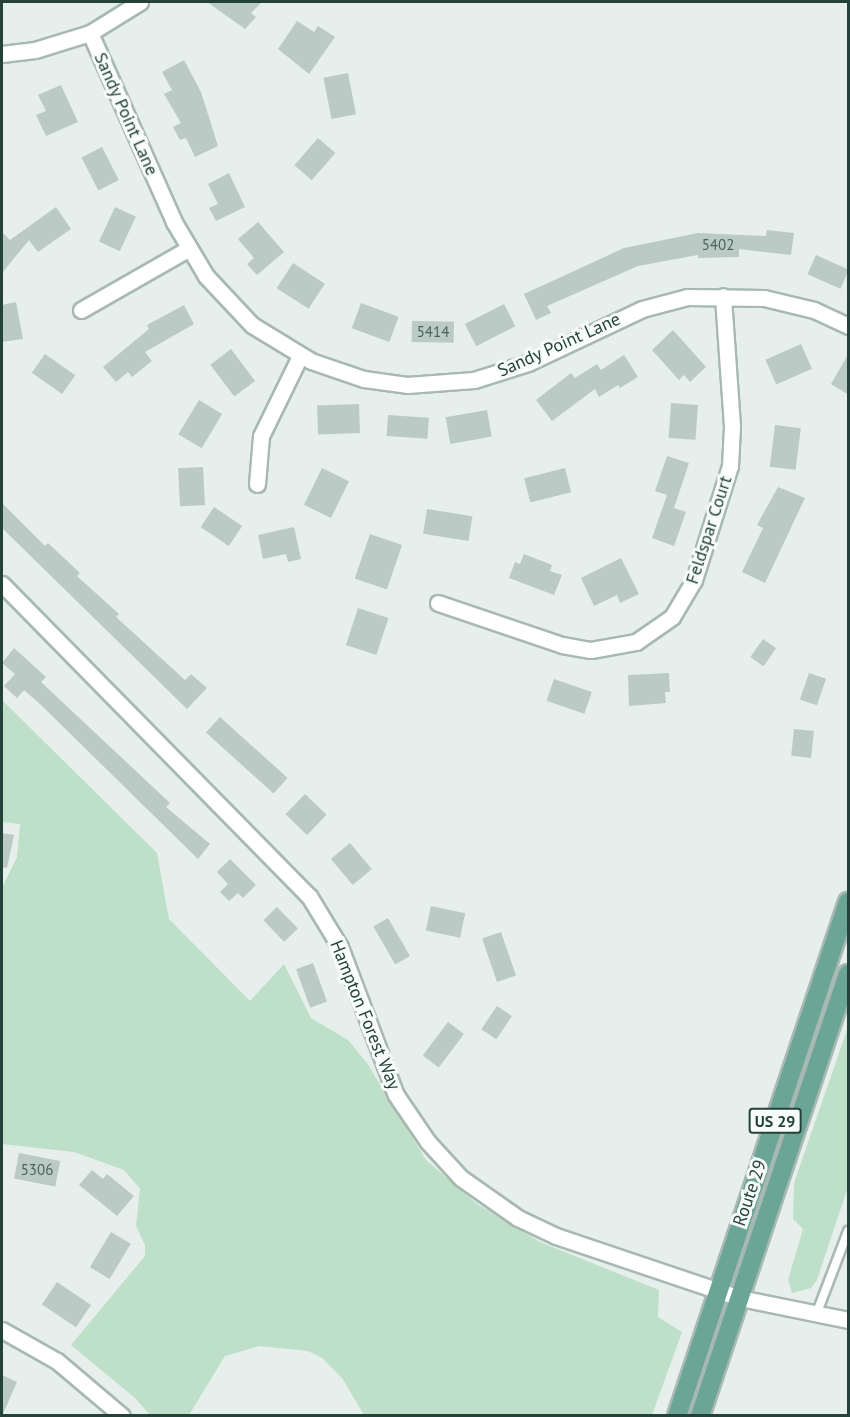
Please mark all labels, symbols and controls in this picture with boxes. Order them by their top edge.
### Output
street label: Sandy Point Lane [89,49,163,179]
house number: 5402 [702,236,734,254]
street label: Sandy Point Lane [494,308,624,382]
house number: 5414 [417,323,449,341]
street label: Feldspar Court [681,473,737,587]
street label: Hampton Forest Way [325,937,405,1093]
road number: US 29 [748,1108,802,1134]
street label: Route 29 [729,1157,771,1229]
house number: 5306 [21,1161,53,1179]

